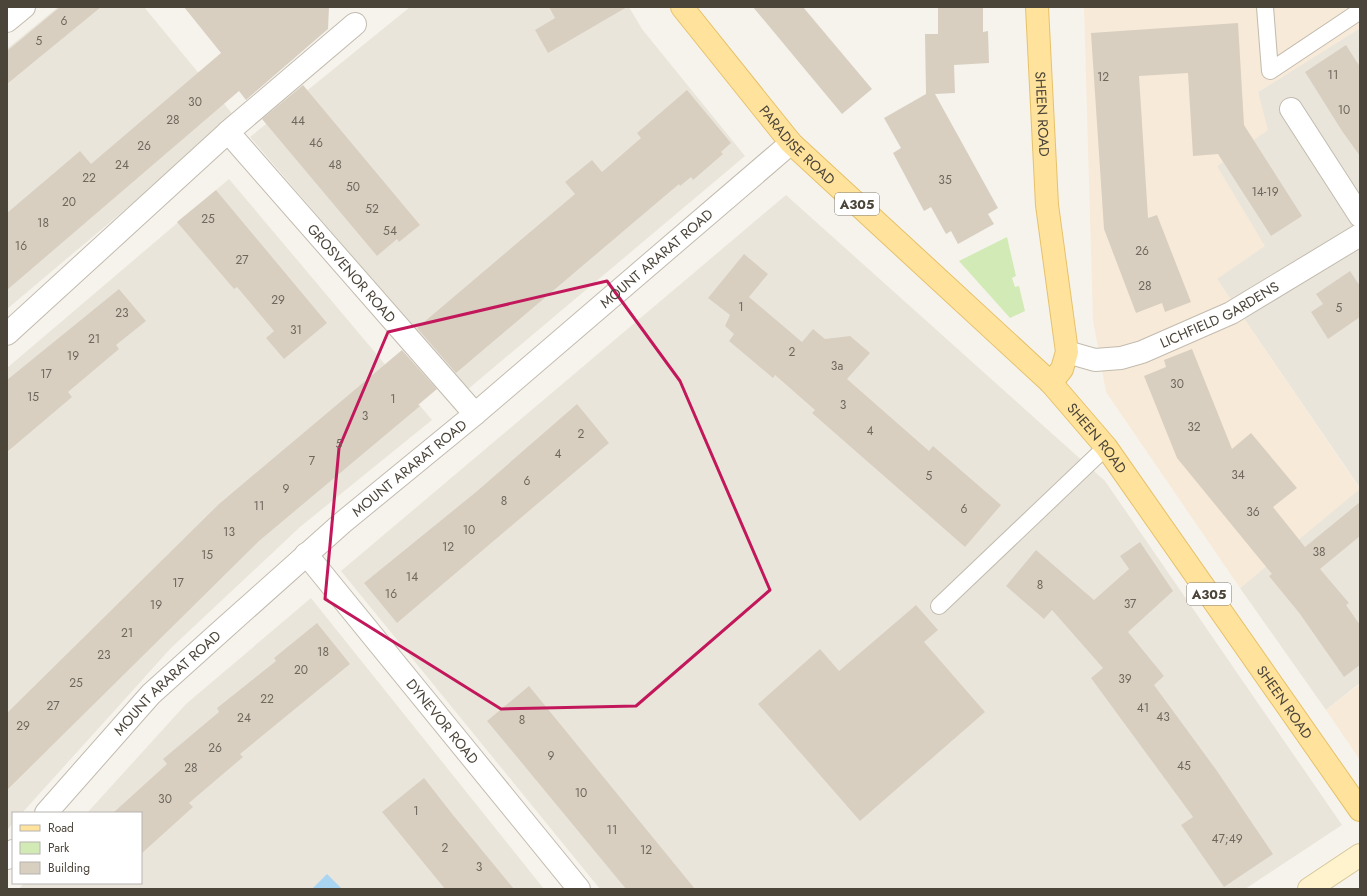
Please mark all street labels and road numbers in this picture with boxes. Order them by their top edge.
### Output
street label: SHEEN ROAD [1030,71,1055,157]
street label: PARADISE ROAD [755,101,840,189]
road number: A305 [835,193,879,215]
street label: MOUNT ARARAT ROAD [596,204,717,313]
street label: GROSVENOR ROAD [303,219,401,327]
street label: LICHFIELD GARDENS [1157,276,1283,353]
street label: SHEEN ROAD [1062,399,1132,477]
street label: MOUNT ARARAT ROAD [348,415,471,521]
road number: A305 [1187,583,1231,605]
street label: MOUNT ARARAT ROAD [109,626,225,740]
street label: SHEEN ROAD [1252,661,1317,743]
street label: DYNEVOR ROAD [402,674,483,768]

